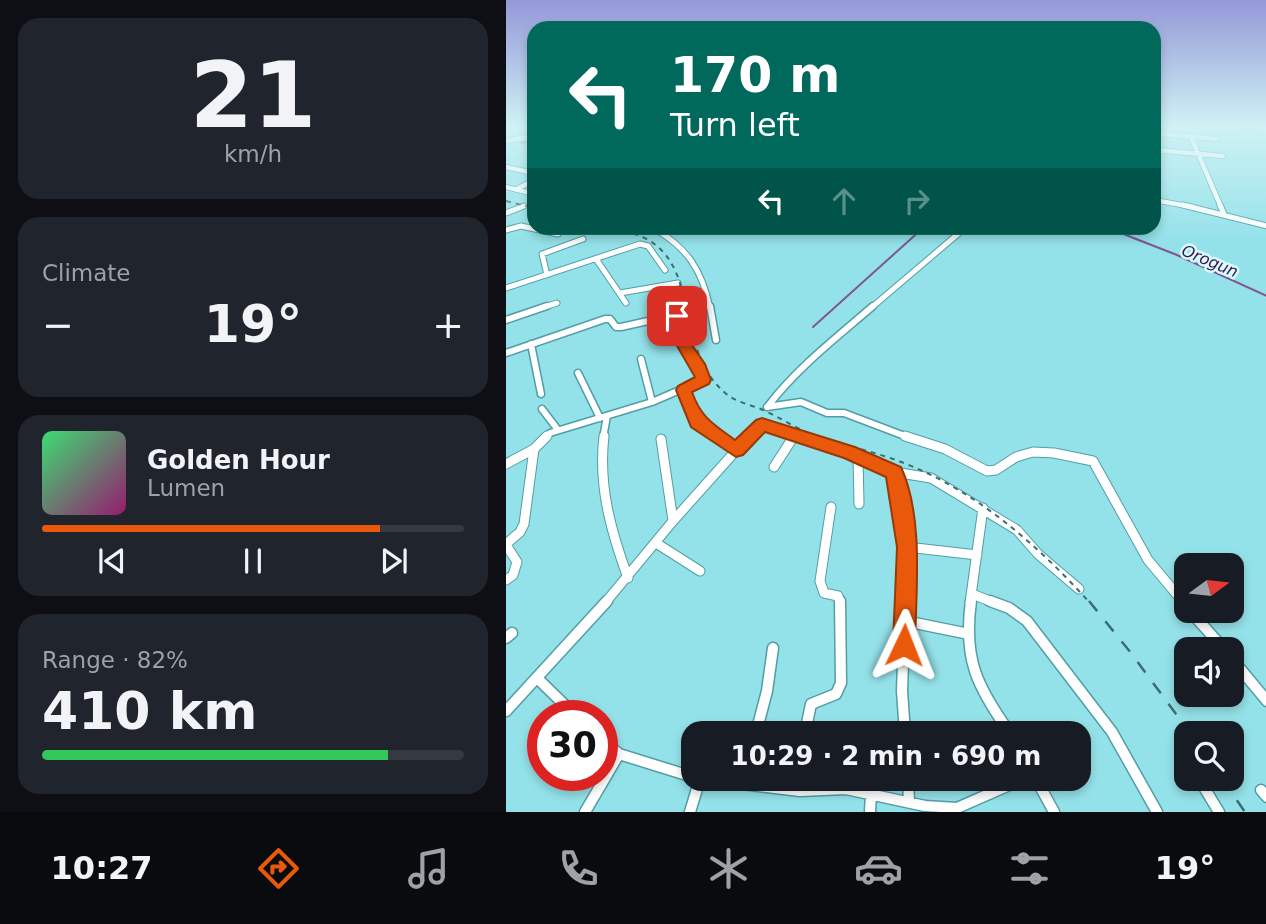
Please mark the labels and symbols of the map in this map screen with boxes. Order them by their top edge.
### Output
water label: Orogun [1179,241,1241,281]
pin [647,286,707,346]
north arrow [1174,553,1244,623]
position arrow [867,608,941,682]
speed limit sign: 30 [527,700,618,791]

